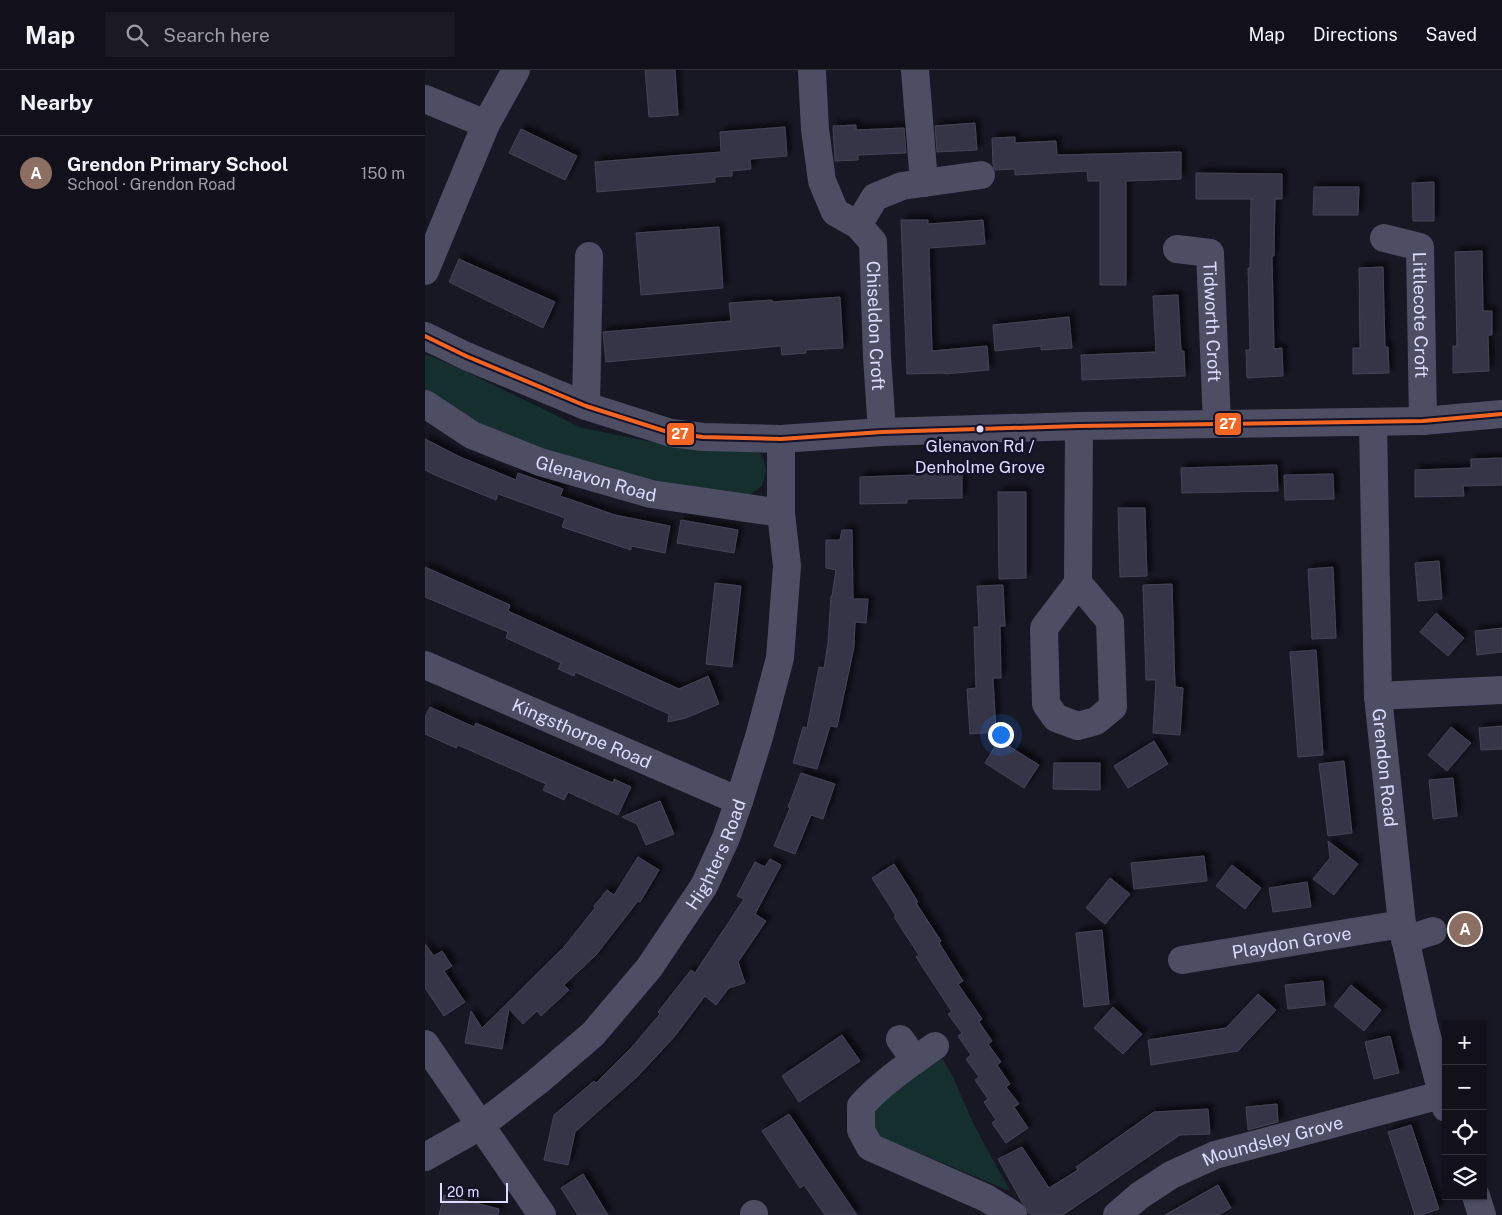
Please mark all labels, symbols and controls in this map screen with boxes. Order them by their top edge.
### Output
search box [105,12,455,57]
text: Map [25,21,75,49]
icon: search [123,21,151,49]
text: Search here [163,24,270,46]
text: Map [1248,24,1285,45]
text: Directions [1313,24,1398,45]
text: Saved [1426,24,1477,45]
text: Nearby [20,90,93,115]
text: Grendon Primary School [67,153,288,175]
text: A [30,164,42,183]
text: 150 m [361,164,405,183]
text: School · Grendon Road [67,175,236,194]
street label: Littlecote Croft [1410,251,1433,378]
street label: Chiseldon Croft [863,260,890,391]
street label: Tidworth Croft [1200,261,1226,383]
line badge: 27 [1214,412,1242,436]
text: 27 [1219,416,1237,432]
line badge: 27 [666,422,695,446]
marker: Glenavon Rd / Denholme Grove [975,424,985,434]
text: 27 [671,426,689,442]
place label: Glenavon Rd / Denholme Grove [915,436,1045,477]
street label: Glenavon Road [533,451,658,505]
street label: Kingsthorpe Road [509,694,655,772]
street label: Grendon Road [1369,707,1402,828]
your location [988,722,1014,748]
street label: Highters Road [681,796,749,913]
pin: A [1449,910,1481,948]
street label: Playdon Grove [1230,922,1353,962]
map controls [1442,1020,1487,1200]
button: + [1442,1020,1487,1065]
button: − [1442,1065,1487,1110]
button: locate [1442,1110,1487,1155]
street label: Moundsley Grove [1199,1111,1345,1170]
button: layers [1442,1155,1487,1200]
scale bar [440,1180,507,1203]
text: 20 m [447,1184,479,1200]

